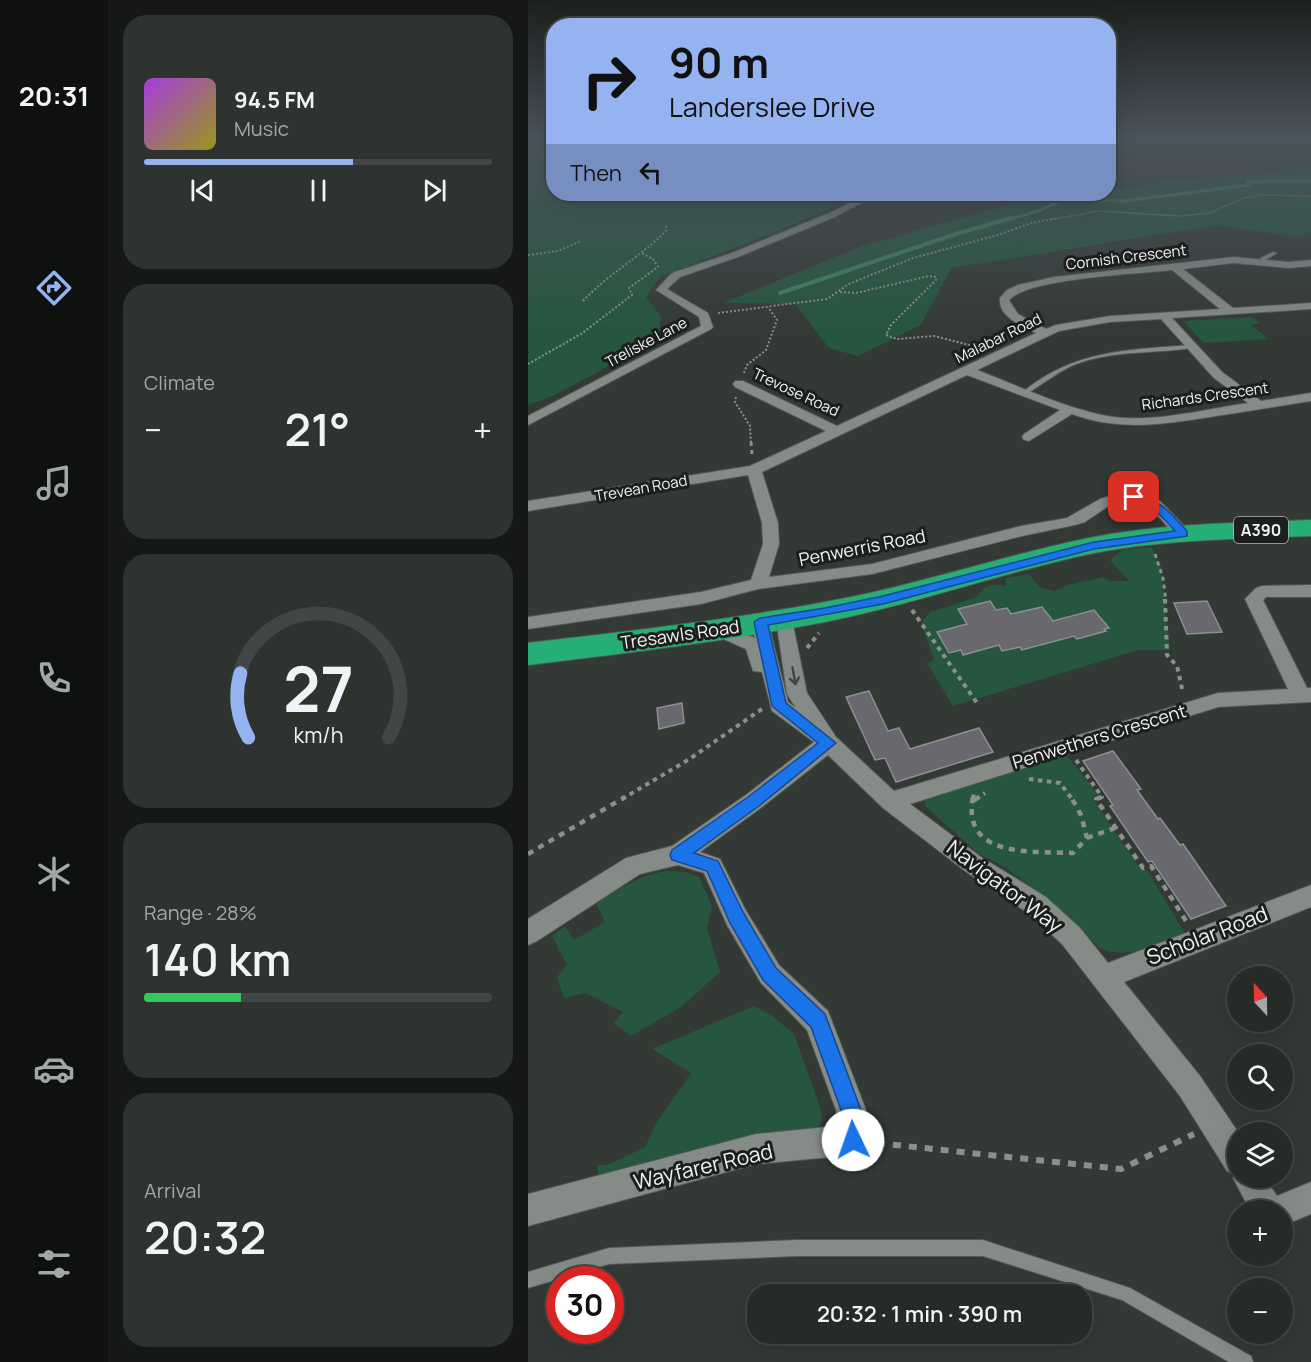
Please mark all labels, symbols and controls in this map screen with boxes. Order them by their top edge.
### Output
text: 90 m [669,33,769,91]
icon: right [570,42,648,120]
text: 20:31 [19,77,89,114]
text: 94.5 FM [234,85,315,115]
text: Landerslee Drive [669,88,875,125]
text: Music [234,115,289,142]
icon: left [634,156,667,189]
text: Then [570,158,622,188]
icon: previous [186,174,219,207]
icon: pause [302,174,335,207]
icon: next [418,174,451,207]
street label: Cornish Crescent [1064,239,1188,275]
icon: directions [33,267,75,309]
street label: Malabar Road [951,308,1045,368]
street label: Treliske Lane [601,312,691,372]
street label: Trevose Road [749,363,843,421]
text: Climate [144,369,215,396]
street label: Richards Crescent [1140,377,1270,415]
text: 21° [285,398,350,460]
text: − [144,407,162,452]
text: + [473,407,492,452]
icon: music [33,462,75,504]
street label: Trevean Road [593,470,689,506]
pin [1108,471,1159,522]
icon: arrive [1117,480,1150,513]
road number: A390 [1234,517,1288,543]
street label: Penwerris Road [797,523,927,571]
street label: Tresawls Road [619,614,741,654]
text: 27 [283,645,353,731]
icon: phone [33,657,75,699]
one-way arrow [789,666,800,686]
street label: Penwethers Crescent [1009,698,1189,774]
text: km/h [293,720,343,749]
street label: Navigator Way [941,833,1069,939]
icon: climate [33,853,75,895]
text: Range · 28% [144,899,257,926]
street label: Scholar Road [1142,899,1272,971]
text: 140 km [144,928,291,990]
north arrow [1227,966,1293,1032]
map controls [1227,966,1293,1344]
button: search [1227,1044,1293,1110]
icon: car [33,1048,75,1090]
position arrow [821,1108,885,1172]
button: layers [1227,1122,1293,1188]
street label: Wayfarer Road [631,1136,775,1196]
text: Arrival [144,1177,201,1204]
button: + [1227,1200,1293,1266]
text: 20:32 [144,1206,266,1268]
icon: filters [33,1243,75,1285]
speed limit sign: 30 [546,1266,624,1344]
button: − [1227,1278,1293,1344]
text: 20:32 · 1 min · 390 m [817,1299,1022,1329]

